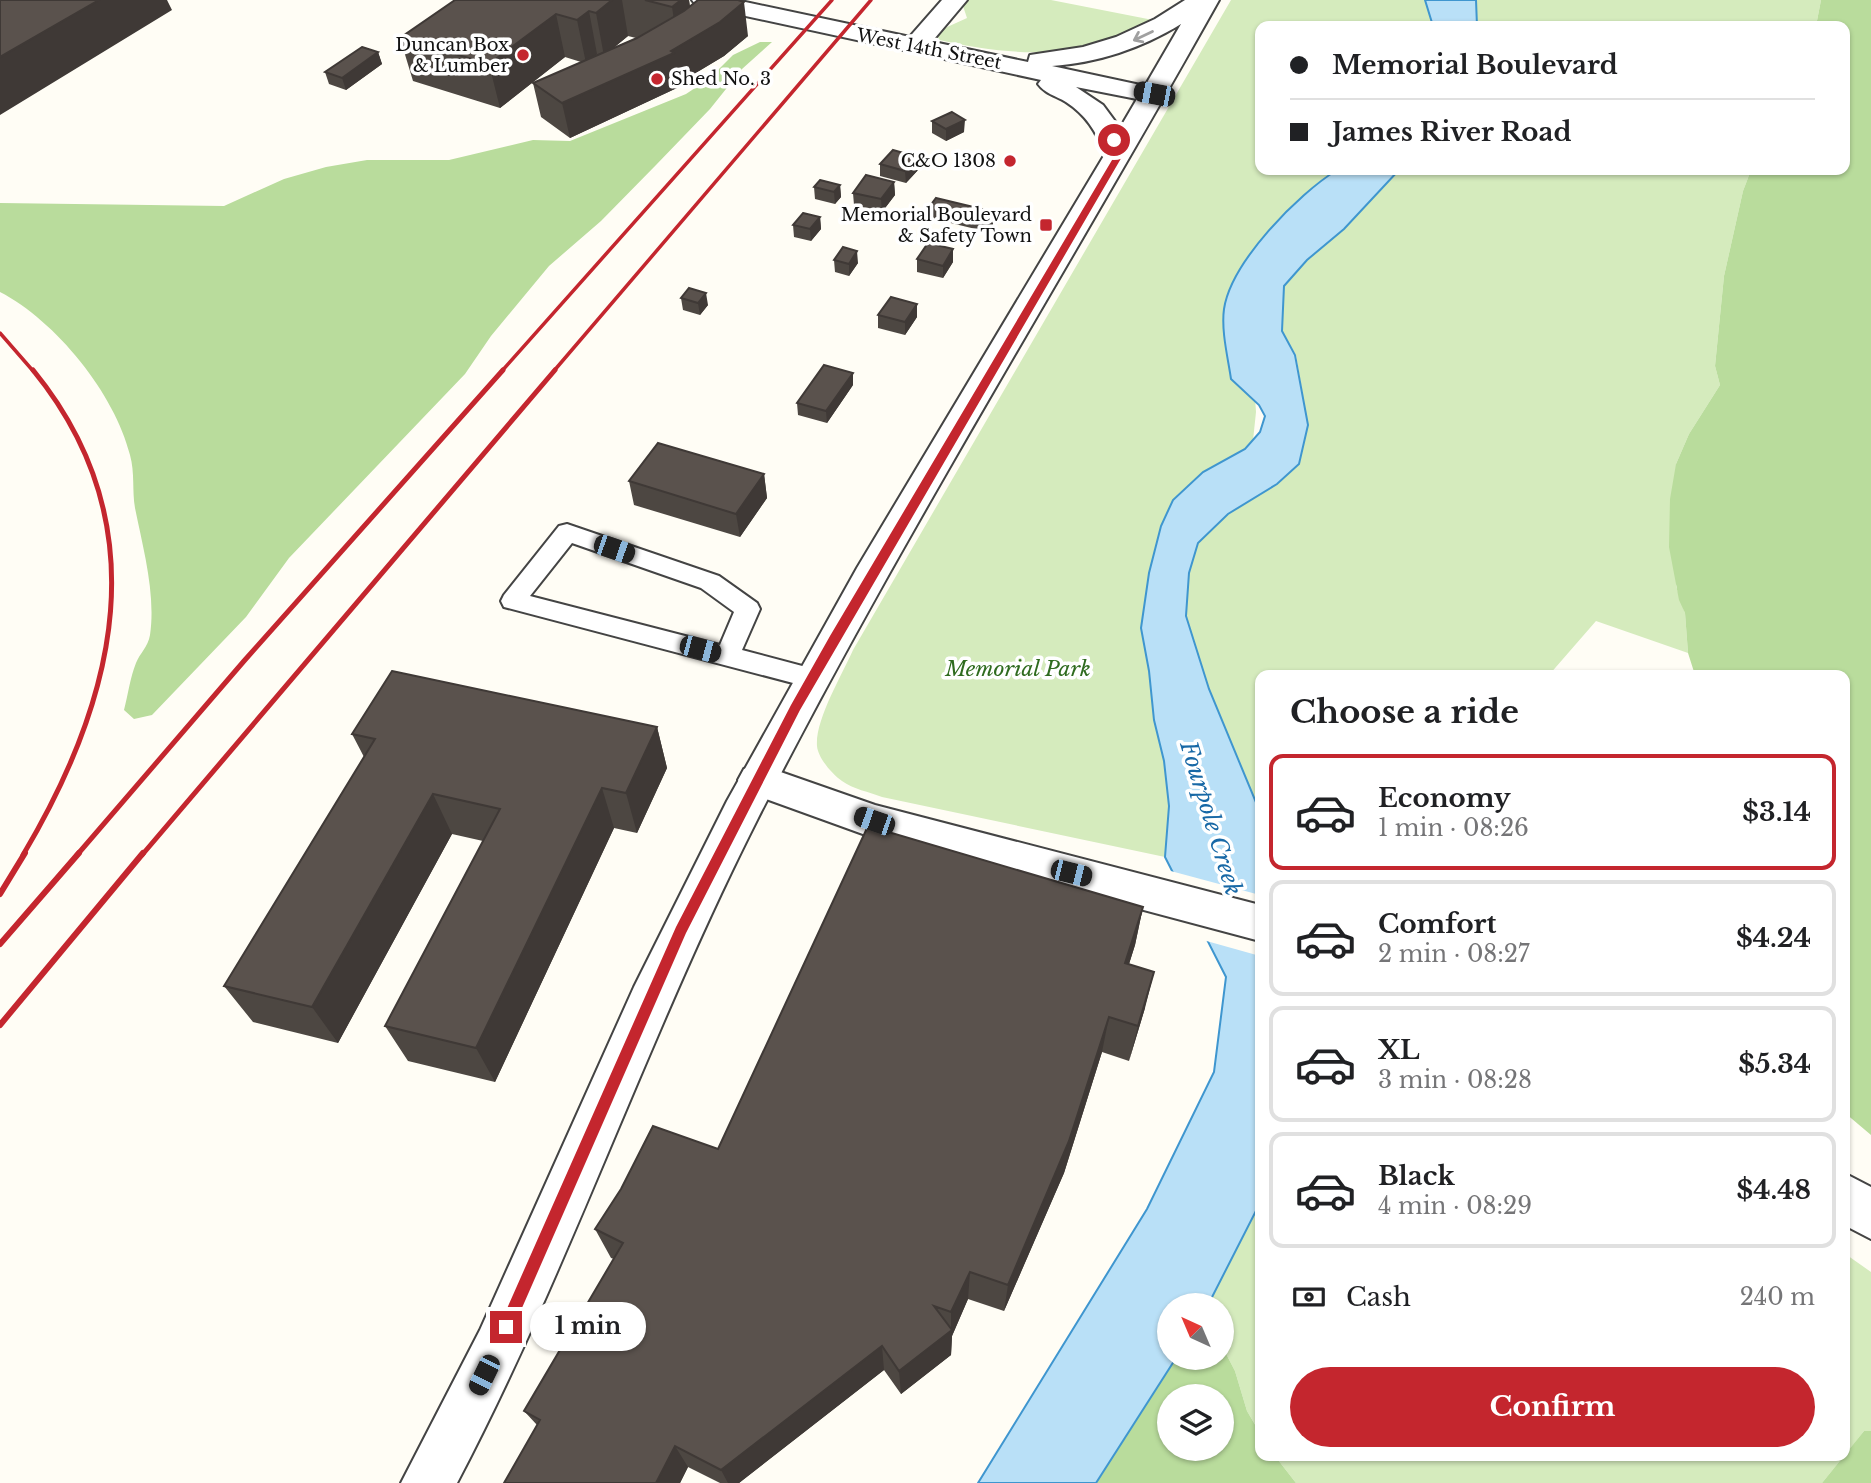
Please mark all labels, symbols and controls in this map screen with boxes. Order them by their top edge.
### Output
street label: West 14th Street [854,24,1004,74]
one-way arrow [1133,30,1154,43]
place label: Duncan Box & Lumber [395,34,509,77]
marker: Duncan Box & Lumber [515,47,531,63]
text: Memorial Boulevard [1332,49,1618,81]
place label: Shed No. 3 [671,68,771,90]
marker: Shed No. 3 [649,71,665,87]
car [1132,80,1177,108]
text: James River Road [1332,116,1572,148]
route start [1098,124,1130,156]
place label: C&O 1308 [901,150,996,172]
marker: C&O 1308 [1002,153,1018,169]
place label: Memorial Boulevard & Safety Town [841,204,1032,247]
marker: Memorial Boulevard & Safety Town [1038,217,1054,233]
car [591,532,638,566]
car [677,633,724,665]
park label: Memorial Park [944,656,1091,682]
text: Choose a ride [1290,692,1519,732]
water label: Fourpole Creek [1174,737,1248,898]
icon: car [1294,781,1357,844]
text: Economy [1378,782,1511,814]
text: $3.14 [1742,796,1811,828]
car [851,804,898,838]
text: 1 min · 08:26 [1378,814,1529,842]
car [1049,858,1094,888]
icon: car [1294,907,1357,970]
text: Comfort [1378,908,1496,940]
text: $4.24 [1736,922,1811,954]
text: 2 min · 08:27 [1378,940,1530,968]
icon: car [1294,1033,1357,1096]
text: XL [1378,1034,1420,1066]
text: $5.34 [1738,1048,1811,1080]
text: 3 min · 08:28 [1378,1066,1532,1094]
icon: car [1294,1159,1357,1222]
text: Black [1378,1160,1455,1192]
text: $4.48 [1736,1174,1811,1206]
text: 4 min · 08:29 [1378,1192,1532,1220]
icon: cash [1290,1278,1328,1316]
text: Cash [1346,1281,1411,1313]
text: 240 m [1740,1283,1815,1311]
north arrow [1157,1293,1234,1370]
map controls [1157,1293,1234,1461]
callout: 1 min [530,1302,646,1352]
route end [490,1311,522,1343]
text: 1 min [555,1312,621,1340]
car [466,1352,503,1398]
button: Confirm [1290,1367,1815,1447]
button: layers [1157,1384,1234,1461]

